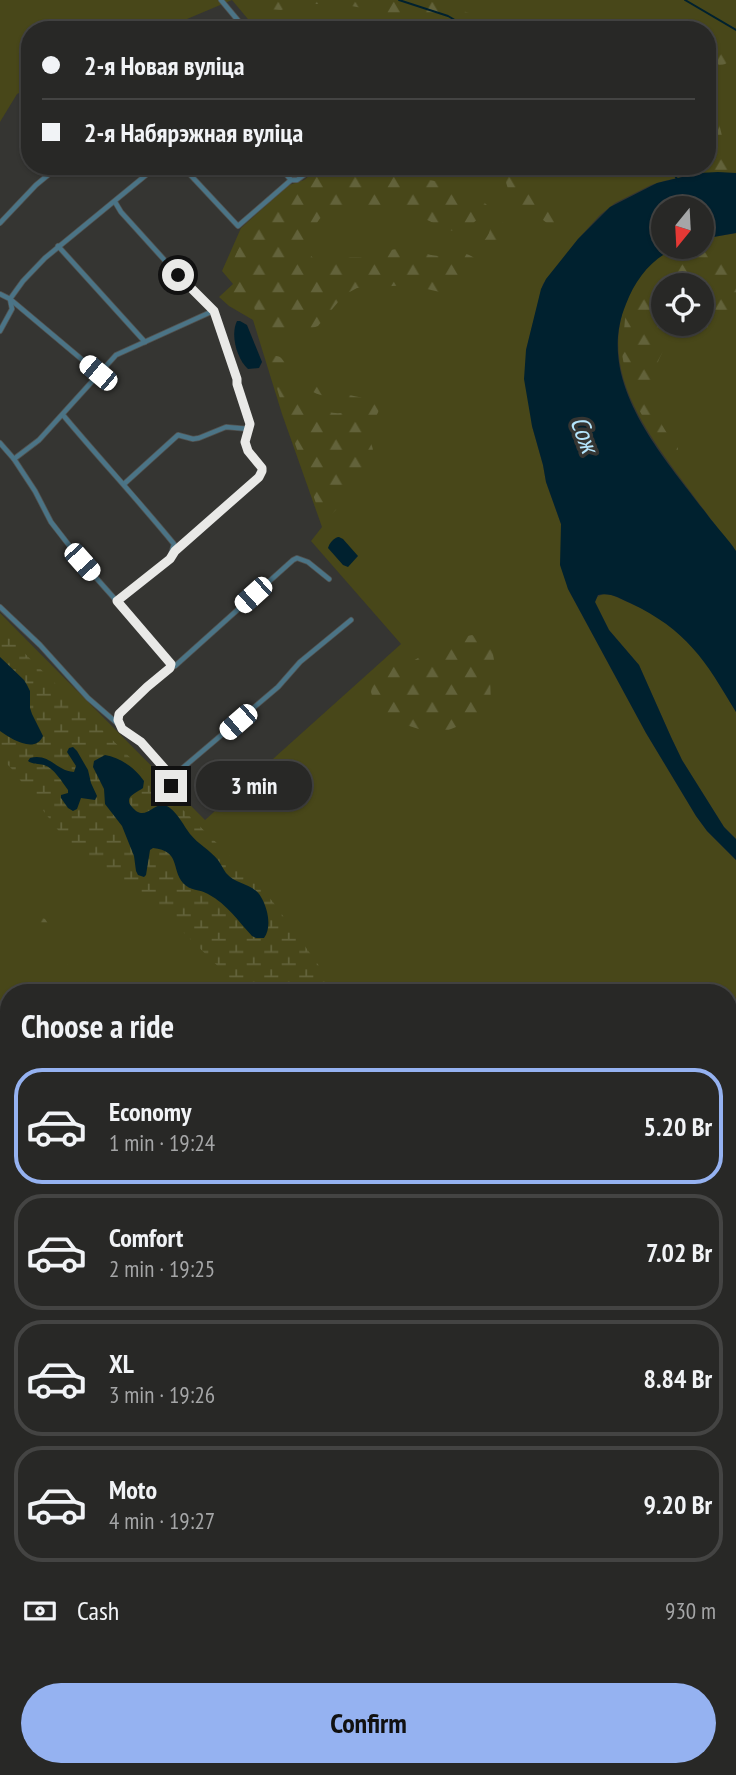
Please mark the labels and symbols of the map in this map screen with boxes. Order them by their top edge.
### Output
north arrow [651,196,714,259]
route start [162,259,194,291]
car [76,351,121,395]
water label: Сож [563,411,608,460]
car [61,539,104,585]
car [231,573,276,617]
car [216,700,261,744]
callout: 3 min [196,762,311,810]
route end [155,770,187,802]

